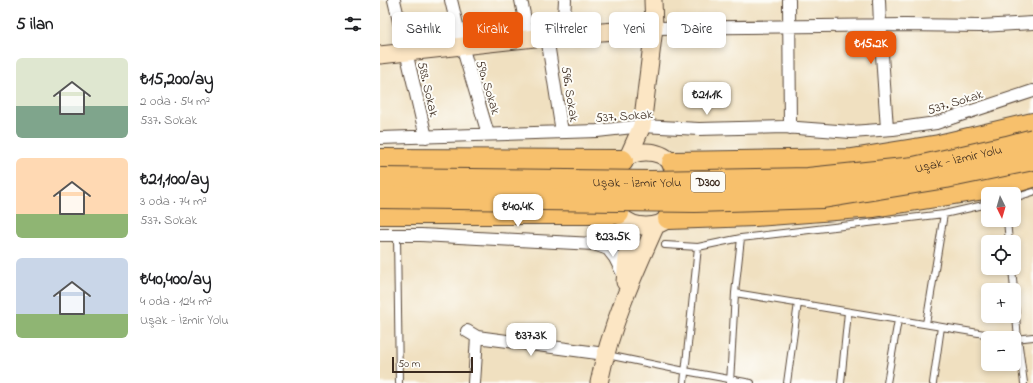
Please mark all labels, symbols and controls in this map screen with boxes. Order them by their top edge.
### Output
text: 5 ilan [16,12,53,37]
chip: Satılık [392,12,455,48]
chip: Kiralık [463,12,523,48]
chip: Filtreler [531,12,601,48]
chip: Yeni [609,12,659,48]
chip: Daire [667,12,726,48]
icon: filters [342,13,364,35]
pin: ₺15.2K [838,31,904,65]
text: ₺15.2K [854,34,888,53]
street label: 590. Sokak [470,58,505,117]
street label: 588. Sokak [412,60,443,119]
street label: 596. Sokak [556,65,583,124]
text: ₺15,200/ay [140,67,214,92]
icon: home [48,74,96,122]
pin: ₺21.1K [674,82,740,116]
text: ₺21.1K [692,85,722,104]
street label: 537. Sokak [925,85,986,120]
text: 2 oda · 54 m² [140,92,210,111]
street label: 537. Sokak [595,105,654,128]
text: 537. Sokak [140,111,197,130]
street label: Uşak - İzmir Yolu [913,140,1004,179]
text: ₺21,100/ay [140,167,209,192]
road number: D300 [691,172,725,192]
street label: Uşak - İzmir Yolu [592,173,682,193]
icon: home [48,174,96,222]
north arrow [981,187,1021,227]
map controls [981,187,1021,371]
text: 3 oda · 74 m² [140,192,207,211]
pin: ₺40.4K [485,194,551,228]
text: ₺40.4K [502,197,534,216]
text: 537. Sokak [140,211,197,230]
pin: ₺23.5K [580,224,646,258]
text: ₺23.5K [596,227,630,246]
button: locate [981,235,1021,275]
text: ₺40,400/ay [140,267,211,292]
icon: home [48,274,96,322]
button: + [981,283,1021,323]
text: 4 oda · 124 m² [140,292,212,311]
text: Uşak - İzmir Yolu [140,311,229,330]
pin: ₺37.3K [498,323,564,357]
text: ₺37.3K [515,326,547,345]
button: − [981,331,1021,371]
scale bar [392,355,473,374]
text: 50 m [398,356,420,372]

